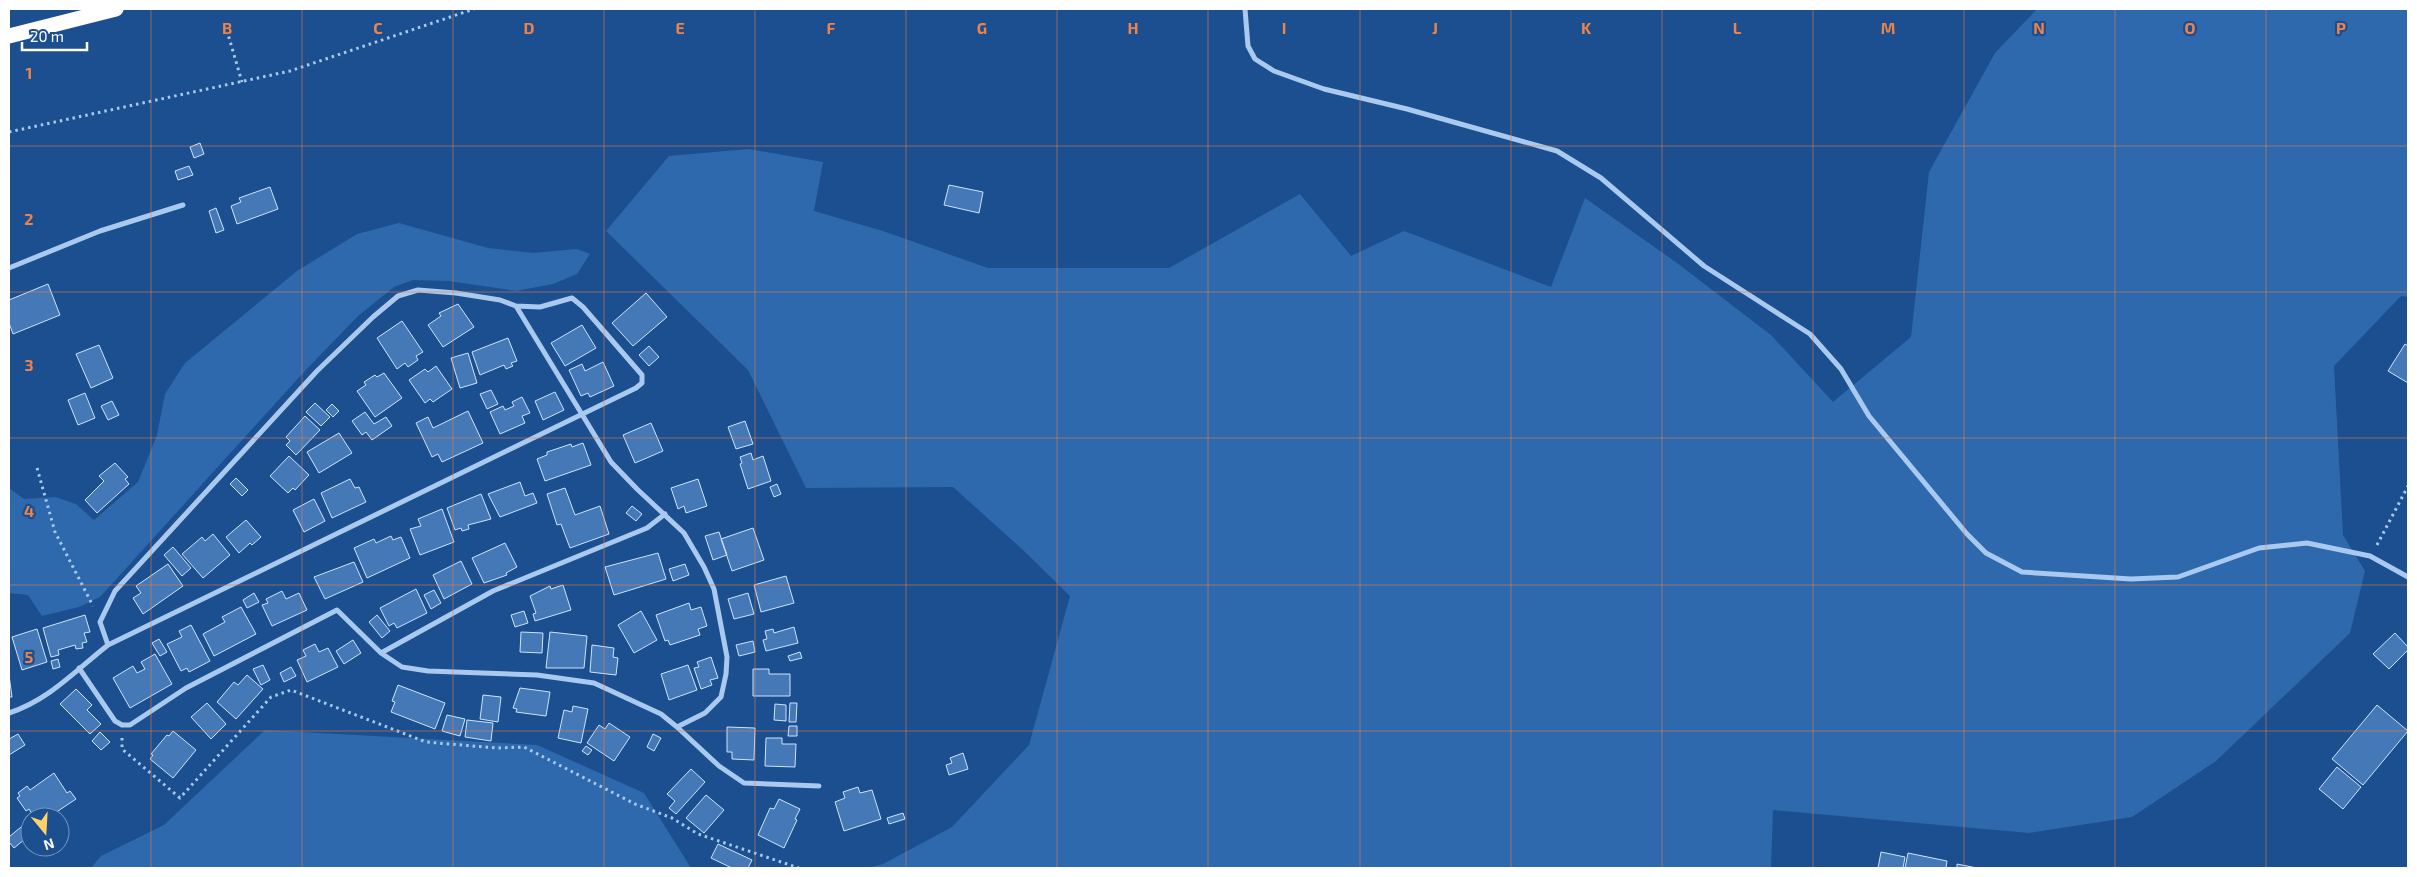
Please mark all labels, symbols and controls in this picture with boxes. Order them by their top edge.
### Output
text: B [222,18,232,37]
text: C [373,18,383,37]
text: D [524,18,535,37]
text: E [675,18,685,37]
text: F [827,18,836,37]
text: G [977,18,987,37]
text: H [1127,18,1139,37]
text: I [1282,18,1286,37]
text: J [1432,18,1438,37]
text: K [1581,18,1592,37]
text: L [1733,18,1742,37]
text: M [1881,18,1895,37]
text: N [2033,18,2045,37]
text: O [2184,18,2196,37]
text: P [2336,18,2346,37]
scale bar [22,20,88,52]
text: 20 m [30,27,64,45]
text: 1 [26,63,32,82]
text: 2 [24,209,34,228]
text: 3 [24,355,34,374]
text: 4 [24,501,34,520]
text: 5 [25,647,34,666]
north arrow [20,807,70,857]
text: N [42,835,57,854]

